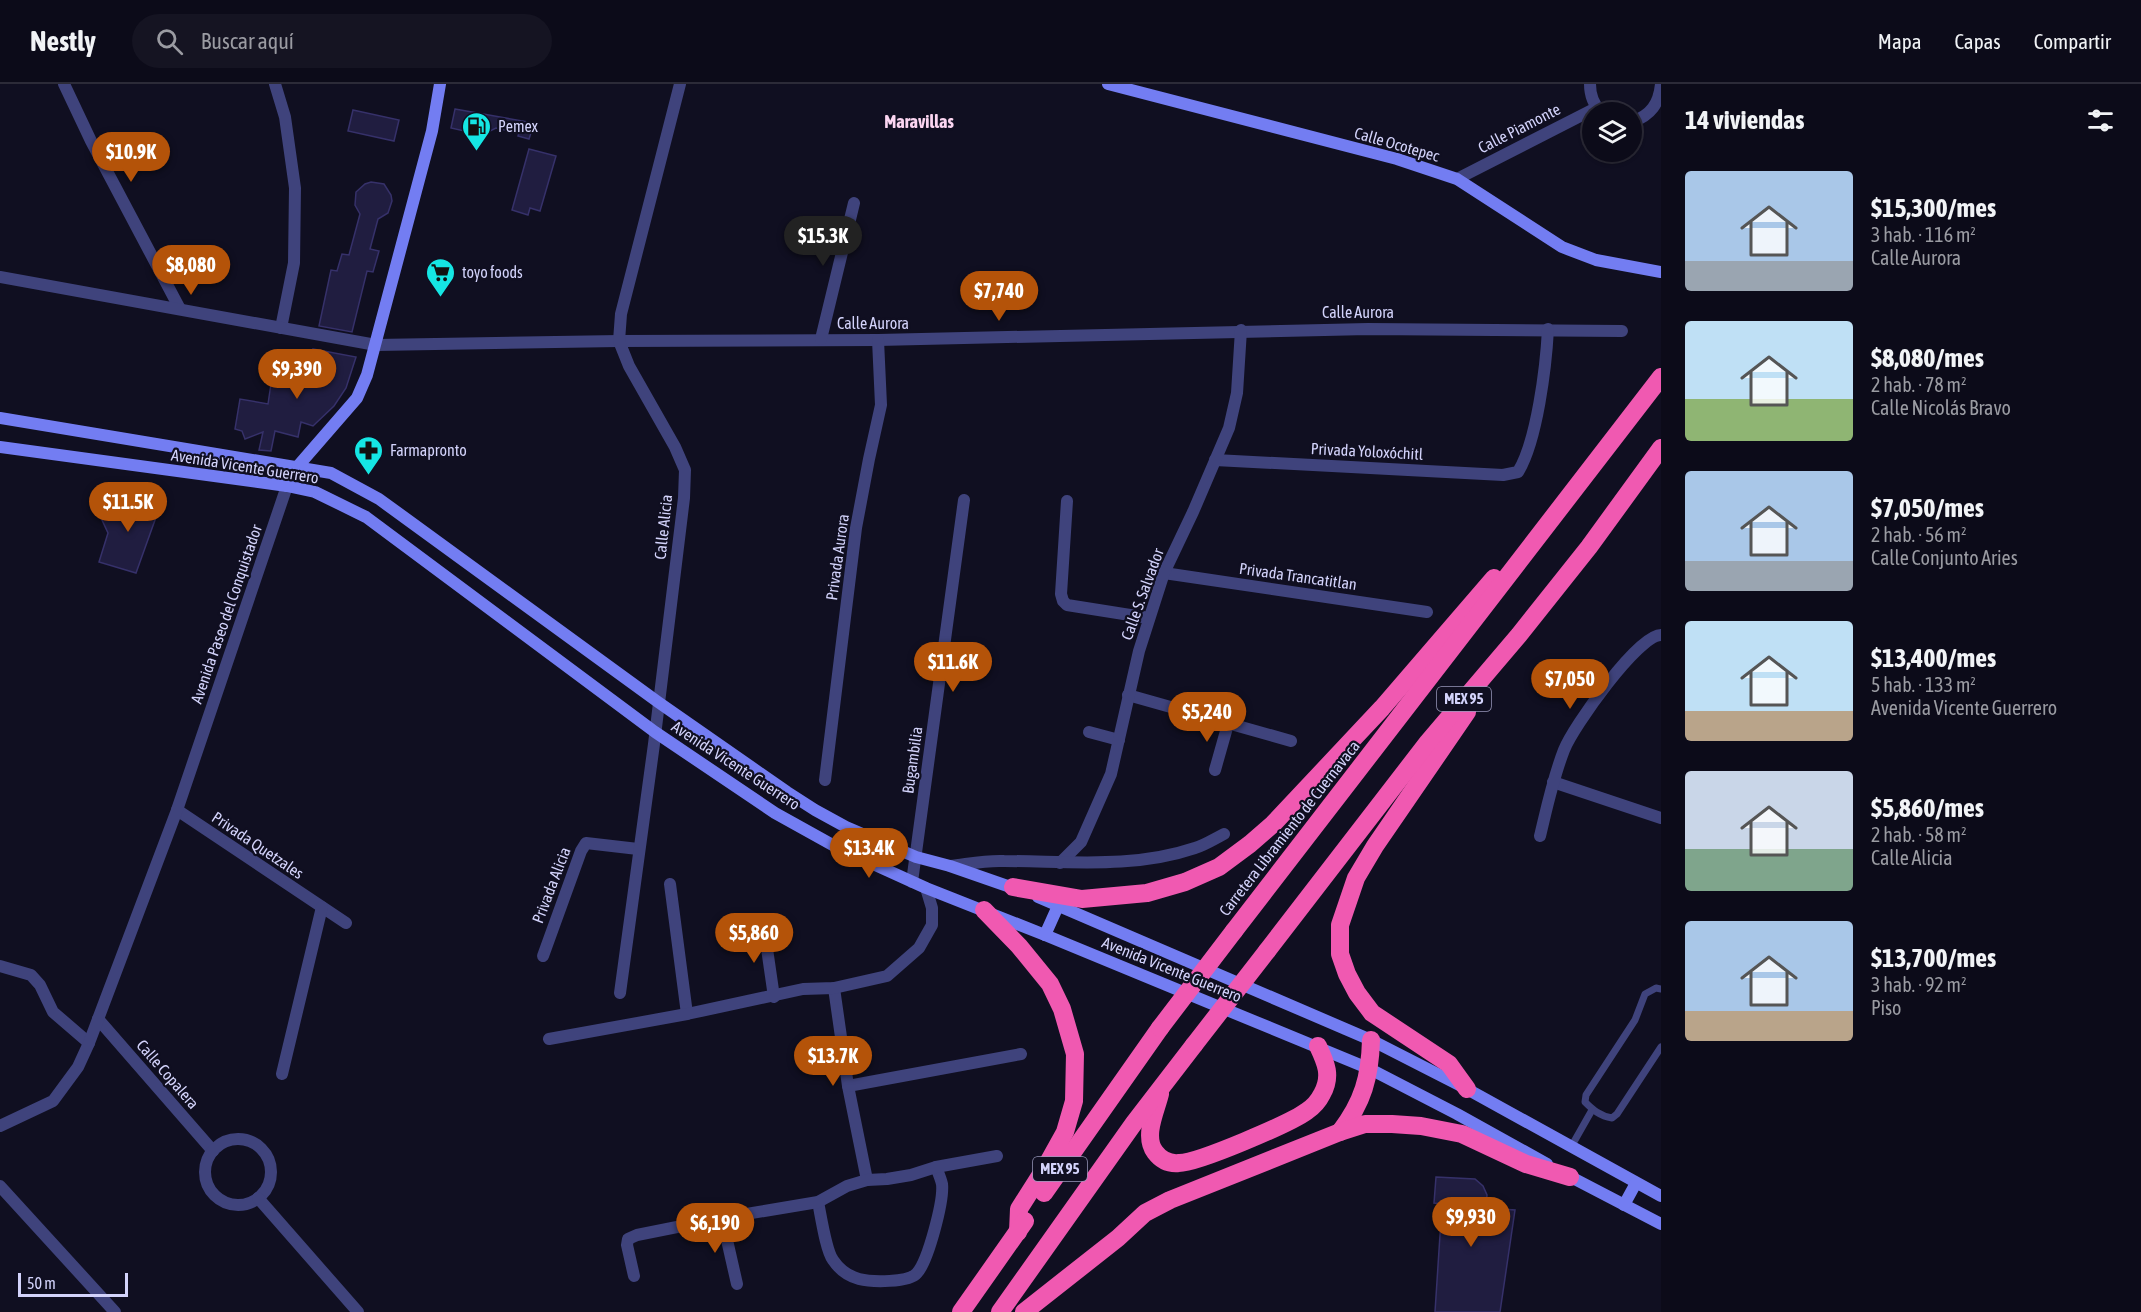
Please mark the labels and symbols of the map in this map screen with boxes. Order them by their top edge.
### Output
street label: Calle Piamonte [1475,100,1563,156]
fuel station icon: Pemex [461,110,493,152]
district label: Maravillas [884,111,954,132]
place label: Pemex [498,117,539,135]
street label: Calle Ocotepec [1352,123,1442,166]
pin: $10.9K [82,132,180,183]
pin: $15.3K [774,216,872,267]
pin: $8,080 [142,245,240,296]
supermarket icon: toyo foods [425,256,457,298]
place label: toyo foods [462,263,523,282]
pin: $7,740 [950,271,1048,322]
street label: Calle Aurora [1322,303,1394,321]
street label: Calle Aurora [837,314,909,332]
pin: $9,390 [248,349,346,400]
pharmacy icon: Farmapronto [353,434,385,476]
street label: Privada Yoloxóchitl [1310,439,1424,463]
place label: Farmapronto [390,441,467,460]
street label: Avenida Vicente Guerrero [170,445,320,487]
pin: $11.5K [79,482,177,533]
street label: Calle Alicia [651,494,675,560]
street label: Privada Aurora [822,513,852,601]
street label: Avenida Paseo del Conquistador [187,522,266,706]
street label: Calle S. Salvador [1117,546,1167,642]
street label: Privada Trancatitlan [1238,559,1358,593]
pin: $11.6K [904,642,1002,693]
pin: $7,050 [1521,659,1619,710]
road number: MEX 95 [1437,687,1491,711]
pin: $5,240 [1158,692,1256,743]
street label: Avenida Vicente Guerrero [669,717,803,813]
street label: Bugambilia [898,725,927,795]
street label: Carretera Libramiento de Cuernavaca [1215,737,1363,919]
street label: Privada Quetzales [209,808,307,882]
pin: $13.4K [820,828,918,879]
street label: Privada Alicia [528,844,574,926]
pin: $5,860 [705,913,803,964]
street label: Avenida Vicente Guerrero [1100,933,1244,1005]
street label: Calle Copalera [132,1036,203,1113]
pin: $13.7K [784,1036,882,1087]
road number: MEX 95 [1033,1157,1087,1181]
pin: $9,930 [1422,1197,1520,1248]
pin: $6,190 [666,1203,764,1254]
scale bar [18,1270,128,1298]

